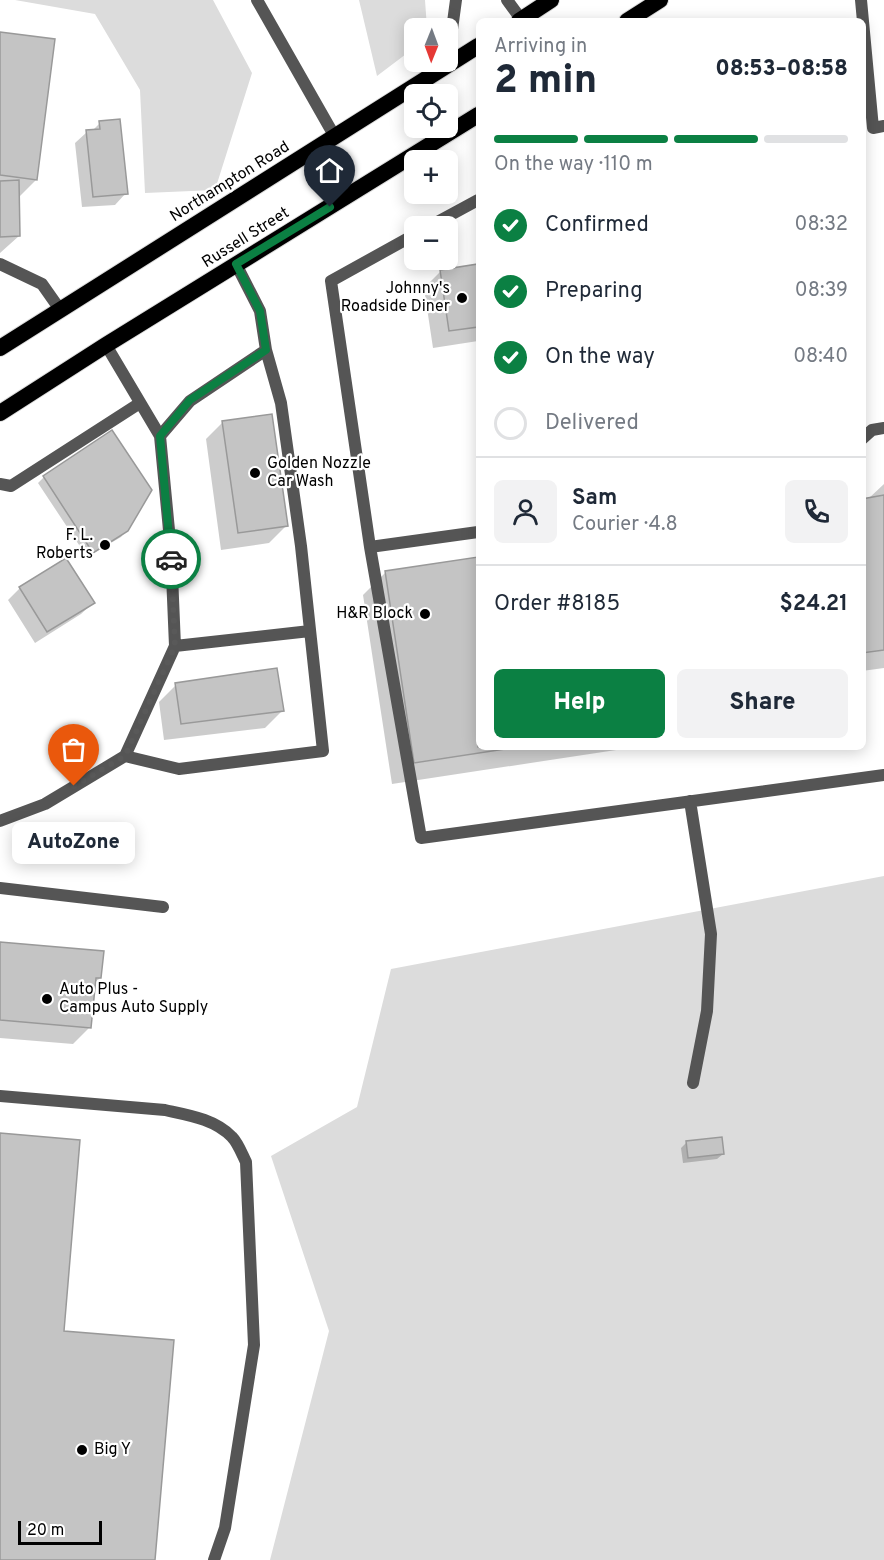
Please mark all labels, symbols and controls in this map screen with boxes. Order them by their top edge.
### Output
north arrow [404,18,458,72]
map controls [404,18,458,270]
text: Arriving in [494,34,587,60]
text: 08:53–08:58 [715,56,848,83]
text: 2 min [494,58,597,107]
button: locate [404,84,458,138]
street label: Northampton Road [166,137,294,227]
pin [304,145,355,207]
button: + [404,150,458,204]
text: On the way · 110 m [494,152,653,178]
icon: home [313,154,346,187]
street label: Russell Street [199,203,293,273]
icon: check [494,209,527,242]
text: Confirmed [545,212,649,239]
text: 08:32 [795,212,848,238]
button: − [404,216,458,270]
icon: check [494,275,527,308]
text: Preparing [545,278,643,305]
text: 08:39 [795,278,848,304]
place label: Johnny's Roadside Diner [341,279,450,317]
marker: Johnny's Roadside Diner [455,291,469,305]
icon: check [494,341,527,374]
text: On the way [545,344,655,371]
text: 08:40 [793,344,848,370]
text: Delivered [545,410,639,437]
place label: Golden Nozzle Car Wash [267,454,371,492]
marker: Golden Nozzle Car Wash [248,466,262,480]
button: person [494,480,557,543]
button: phone [785,480,848,543]
text: Sam [572,485,617,512]
text: Courier · 4.8 [572,512,678,538]
place label: F. L. Roberts [36,526,93,564]
courier [141,529,201,589]
marker: F. L. Roberts [98,538,112,552]
icon: car [155,543,188,576]
text: Order #8185 [494,591,620,618]
text: $24.21 [780,591,848,618]
place label: H&R Block [336,604,413,624]
marker: H&R Block [418,607,432,621]
button: Help [494,669,665,738]
button: Share [677,669,848,738]
pin [48,724,99,786]
icon: bag [57,733,90,766]
callout: AutoZone [13,822,136,864]
text: AutoZone [27,830,120,856]
place label: Auto Plus - Campus Auto Supply [59,980,208,1018]
marker: Auto Plus - Campus Auto Supply [40,992,54,1006]
place label: Big Y [94,1440,131,1460]
marker: Big Y [75,1443,89,1457]
scale bar [18,1518,102,1546]
text: 20 m [27,1521,64,1541]

